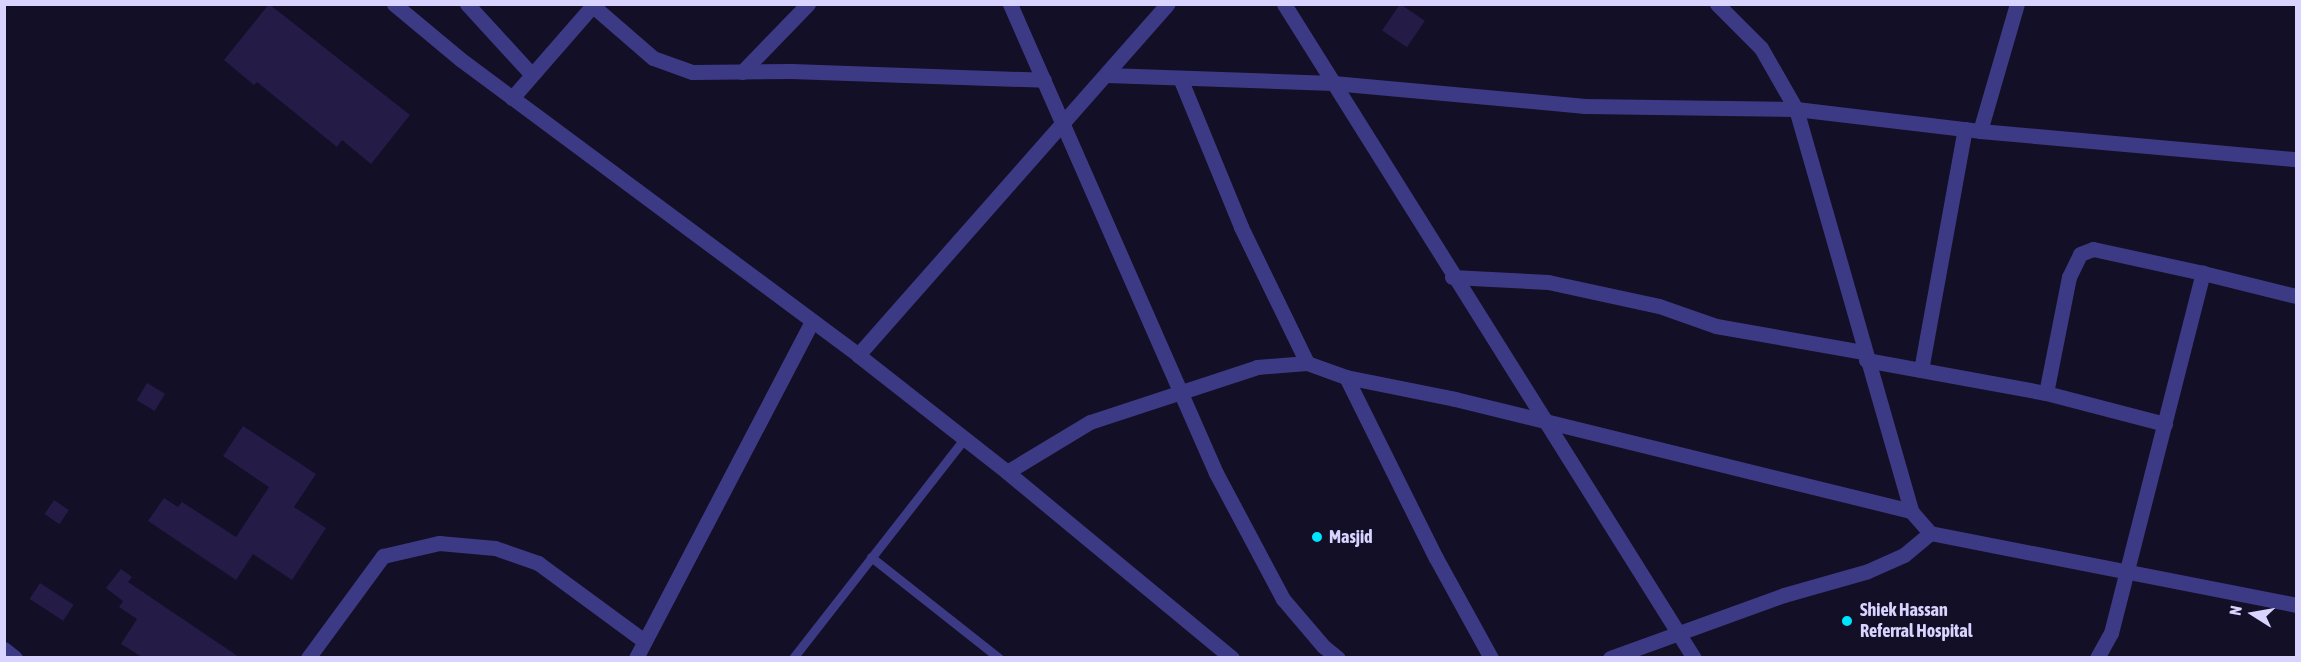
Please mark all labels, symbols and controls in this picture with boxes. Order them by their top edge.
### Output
place label: Masjid [1329,526,1373,548]
marker: Masjid [1310,530,1324,544]
north arrow [2223,584,2283,644]
place label: Shiek Hassan Referral Hospital [1860,600,1972,642]
text: N [2226,604,2245,617]
marker: Shiek Hassan Referral Hospital [1838,612,1856,630]

